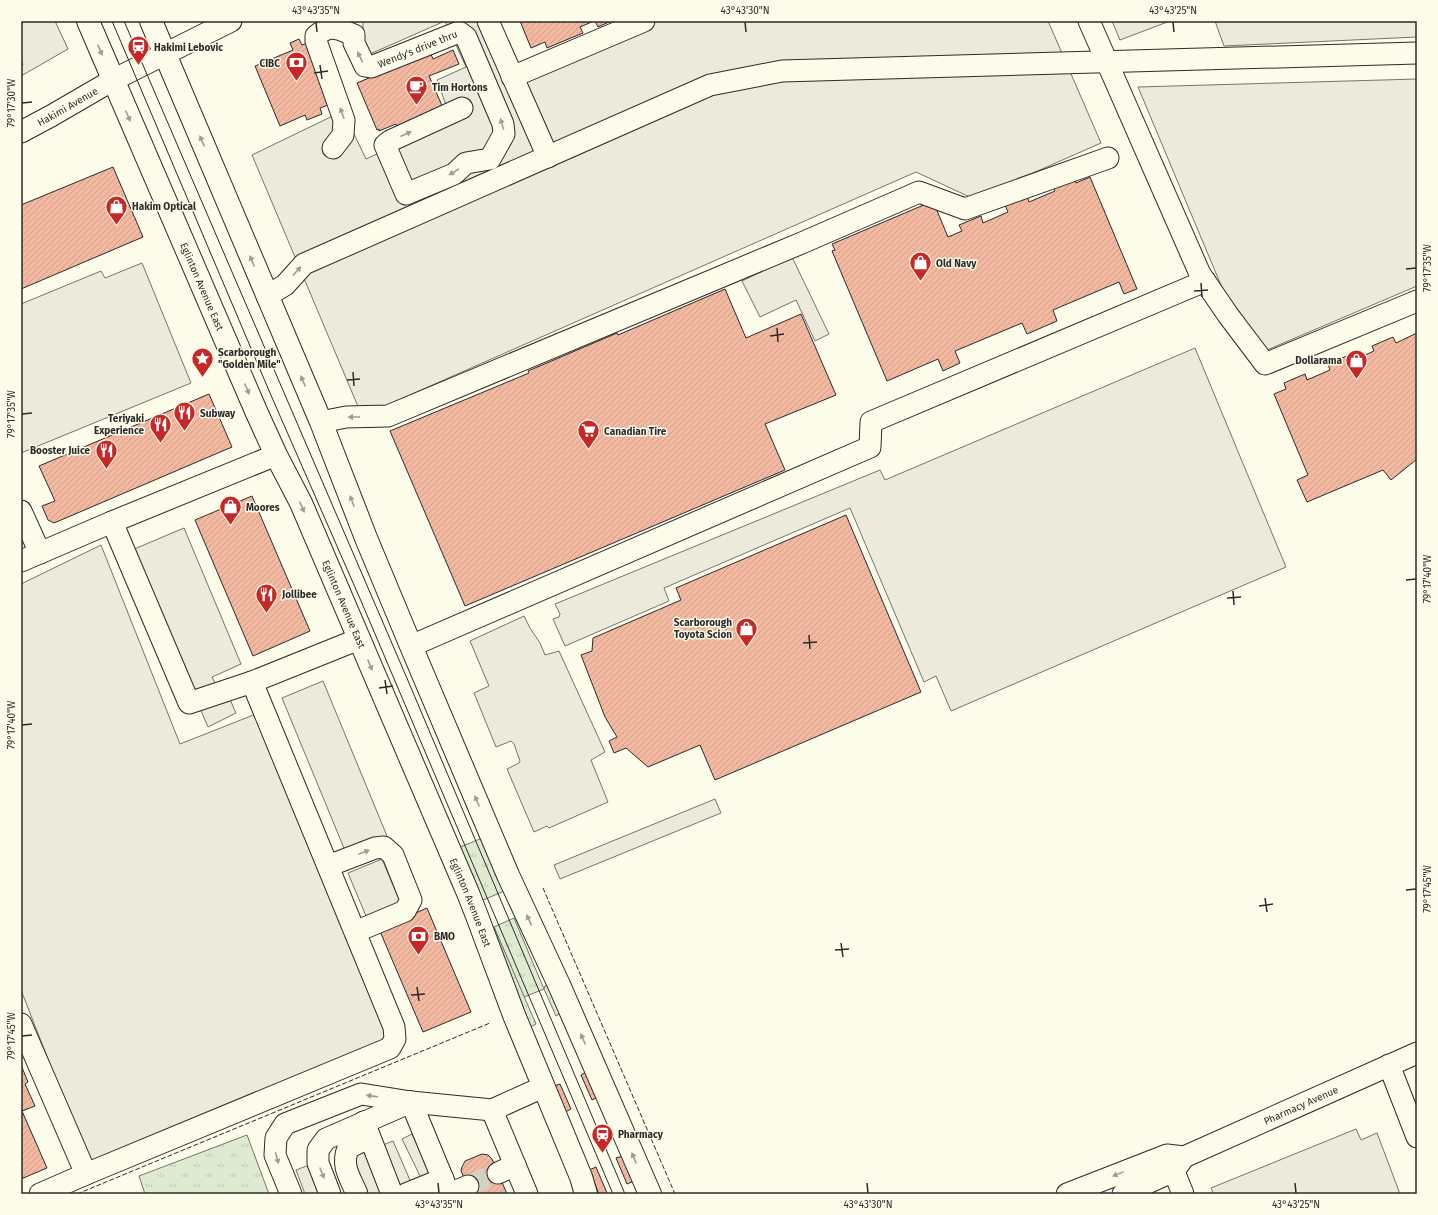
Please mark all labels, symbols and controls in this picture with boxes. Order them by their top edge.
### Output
text: 43°43'35"N [292,5,340,17]
text: 43°43'30"N [721,5,770,17]
text: 43°43'25"N [1149,5,1197,17]
street label: Wendy's drive thru [376,28,459,71]
station icon: Hakimi Lebovic [125,34,151,67]
place label: Hakimi Lebovic [154,42,223,54]
one-way arrow [98,45,104,57]
bank icon: CIBC [283,50,309,83]
one-way arrow [357,51,363,62]
place label: CIBC [259,58,280,70]
cafe icon: Tim Hortons [403,74,429,107]
text: 79°17'30"W [6,78,18,127]
place label: Tim Hortons [432,82,488,94]
street label: Hakimi Avenue [36,85,100,129]
one-way arrow [338,107,344,119]
one-way arrow [125,110,131,121]
one-way arrow [499,118,505,130]
one-way arrow [400,131,412,137]
one-way arrow [199,136,205,147]
one-way arrow [449,168,459,176]
shop icon: Hakim Optical [104,193,130,226]
place label: Hakim Optical [132,201,196,213]
street label: Eglinton Avenue East [177,241,226,333]
text: 79°17'35"W [1422,243,1434,292]
shop icon: Old Navy [907,250,933,283]
one-way arrow [249,255,255,267]
place label: Old Navy [936,258,977,270]
one-way arrow [292,267,301,276]
place icon: Scarborough "Golden Mile" [189,345,215,378]
place label: Scarborough "Golden Mile" [218,347,281,371]
shop icon: Dollarama [1344,347,1370,380]
place label: Dollarama [1295,355,1343,367]
one-way arrow [300,375,306,387]
one-way arrow [244,383,250,395]
text: 79°17'35"W [6,389,18,438]
restaurant icon: Subway [172,400,198,433]
place label: Subway [200,408,236,420]
restaurant icon: Teriyaki Experience [147,411,173,444]
place label: Teriyaki Experience [94,413,144,437]
one-way arrow [347,414,360,420]
supermarket icon: Canadian Tire [575,418,601,451]
place label: Canadian Tire [604,426,667,438]
restaurant icon: Booster Juice [93,437,119,470]
place label: Booster Juice [30,445,90,457]
shop icon: Moores [217,494,243,527]
one-way arrow [348,495,354,507]
one-way arrow [299,501,305,512]
place label: Moores [246,502,280,514]
text: 79°17'40"W [1422,554,1434,603]
street label: Eglinton Avenue East [319,559,368,651]
restaurant icon: Jollibee [254,581,280,614]
place label: Jollibee [281,589,317,601]
shop icon: Scarborough Toyota Scion [734,615,760,648]
place label: Scarborough Toyota Scion [674,617,732,641]
one-way arrow [367,659,373,670]
text: 79°17'40"W [6,700,18,749]
one-way arrow [474,796,480,807]
one-way arrow [359,848,371,854]
street label: Eglinton Avenue East [447,856,493,949]
text: 79°17'45"W [1422,864,1434,913]
one-way arrow [526,915,532,926]
bank icon: BMO [406,923,432,956]
place label: BMO [434,931,455,943]
text: 79°17'45"W [6,1011,18,1060]
one-way arrow [580,1033,586,1044]
street label: Pharmacy Avenue [1262,1084,1340,1128]
one-way arrow [366,1093,378,1099]
station icon: Pharmacy [590,1121,616,1154]
place label: Pharmacy [618,1129,664,1141]
one-way arrow [274,1151,280,1164]
one-way arrow [631,1152,637,1164]
one-way arrow [319,1168,325,1180]
one-way arrow [1111,1171,1123,1177]
text: 43°43'35"N [415,1199,463,1211]
text: 43°43'30"N [844,1199,893,1211]
text: 43°43'25"N [1272,1199,1320,1211]

